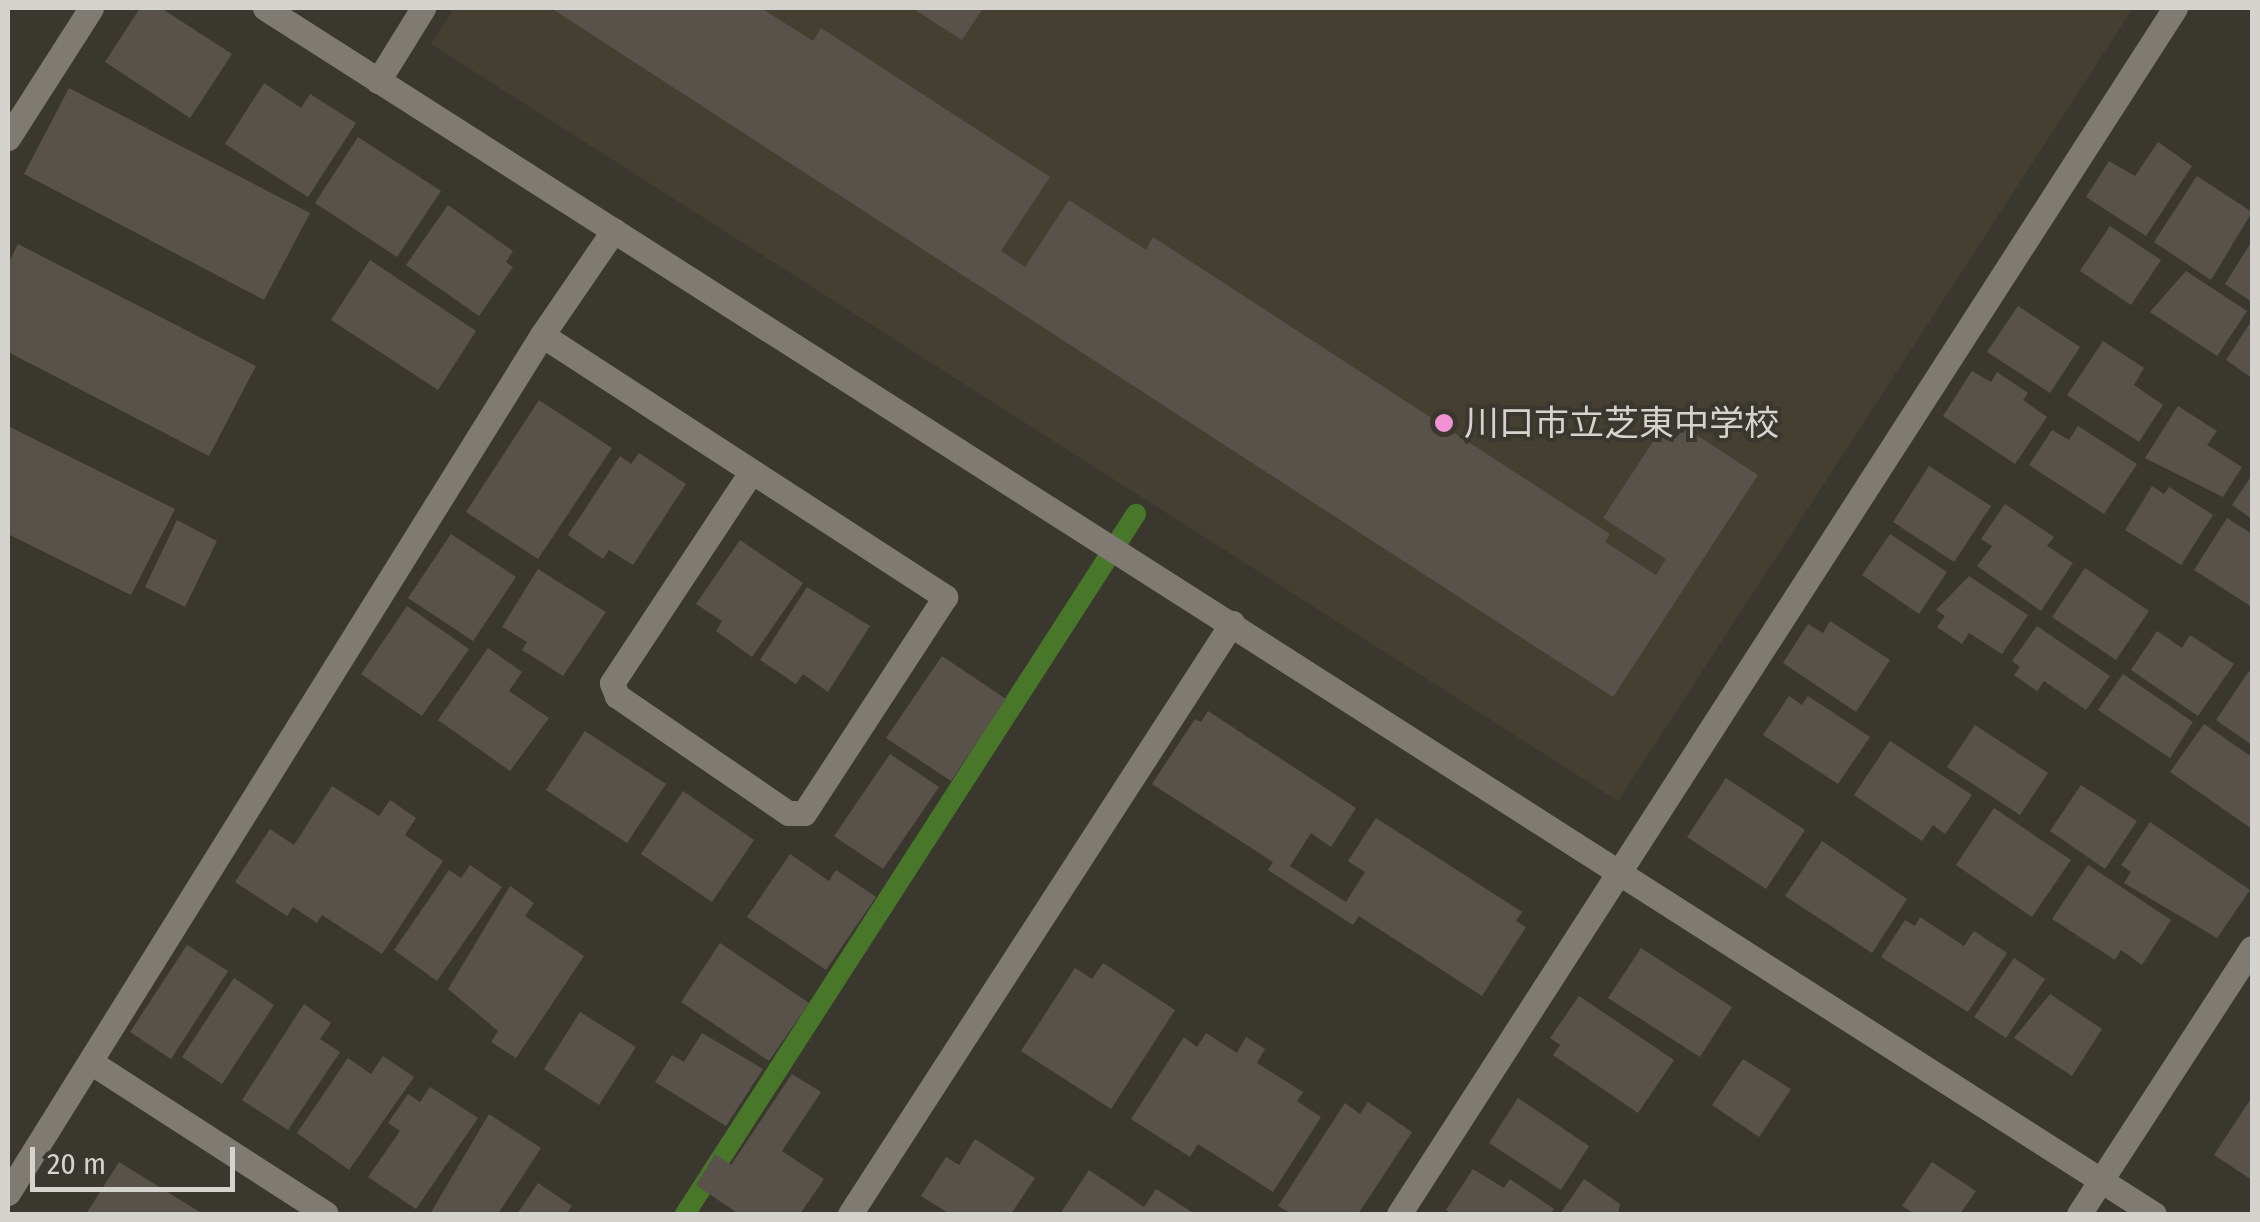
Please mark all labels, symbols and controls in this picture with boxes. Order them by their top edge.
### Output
place label: 川口市立芝東中学校 [1464,402,1779,444]
marker: 川口市立芝東中学校 [1433,412,1455,434]
scale bar [35,1127,240,1189]
text: 20 m [47,1146,106,1182]

